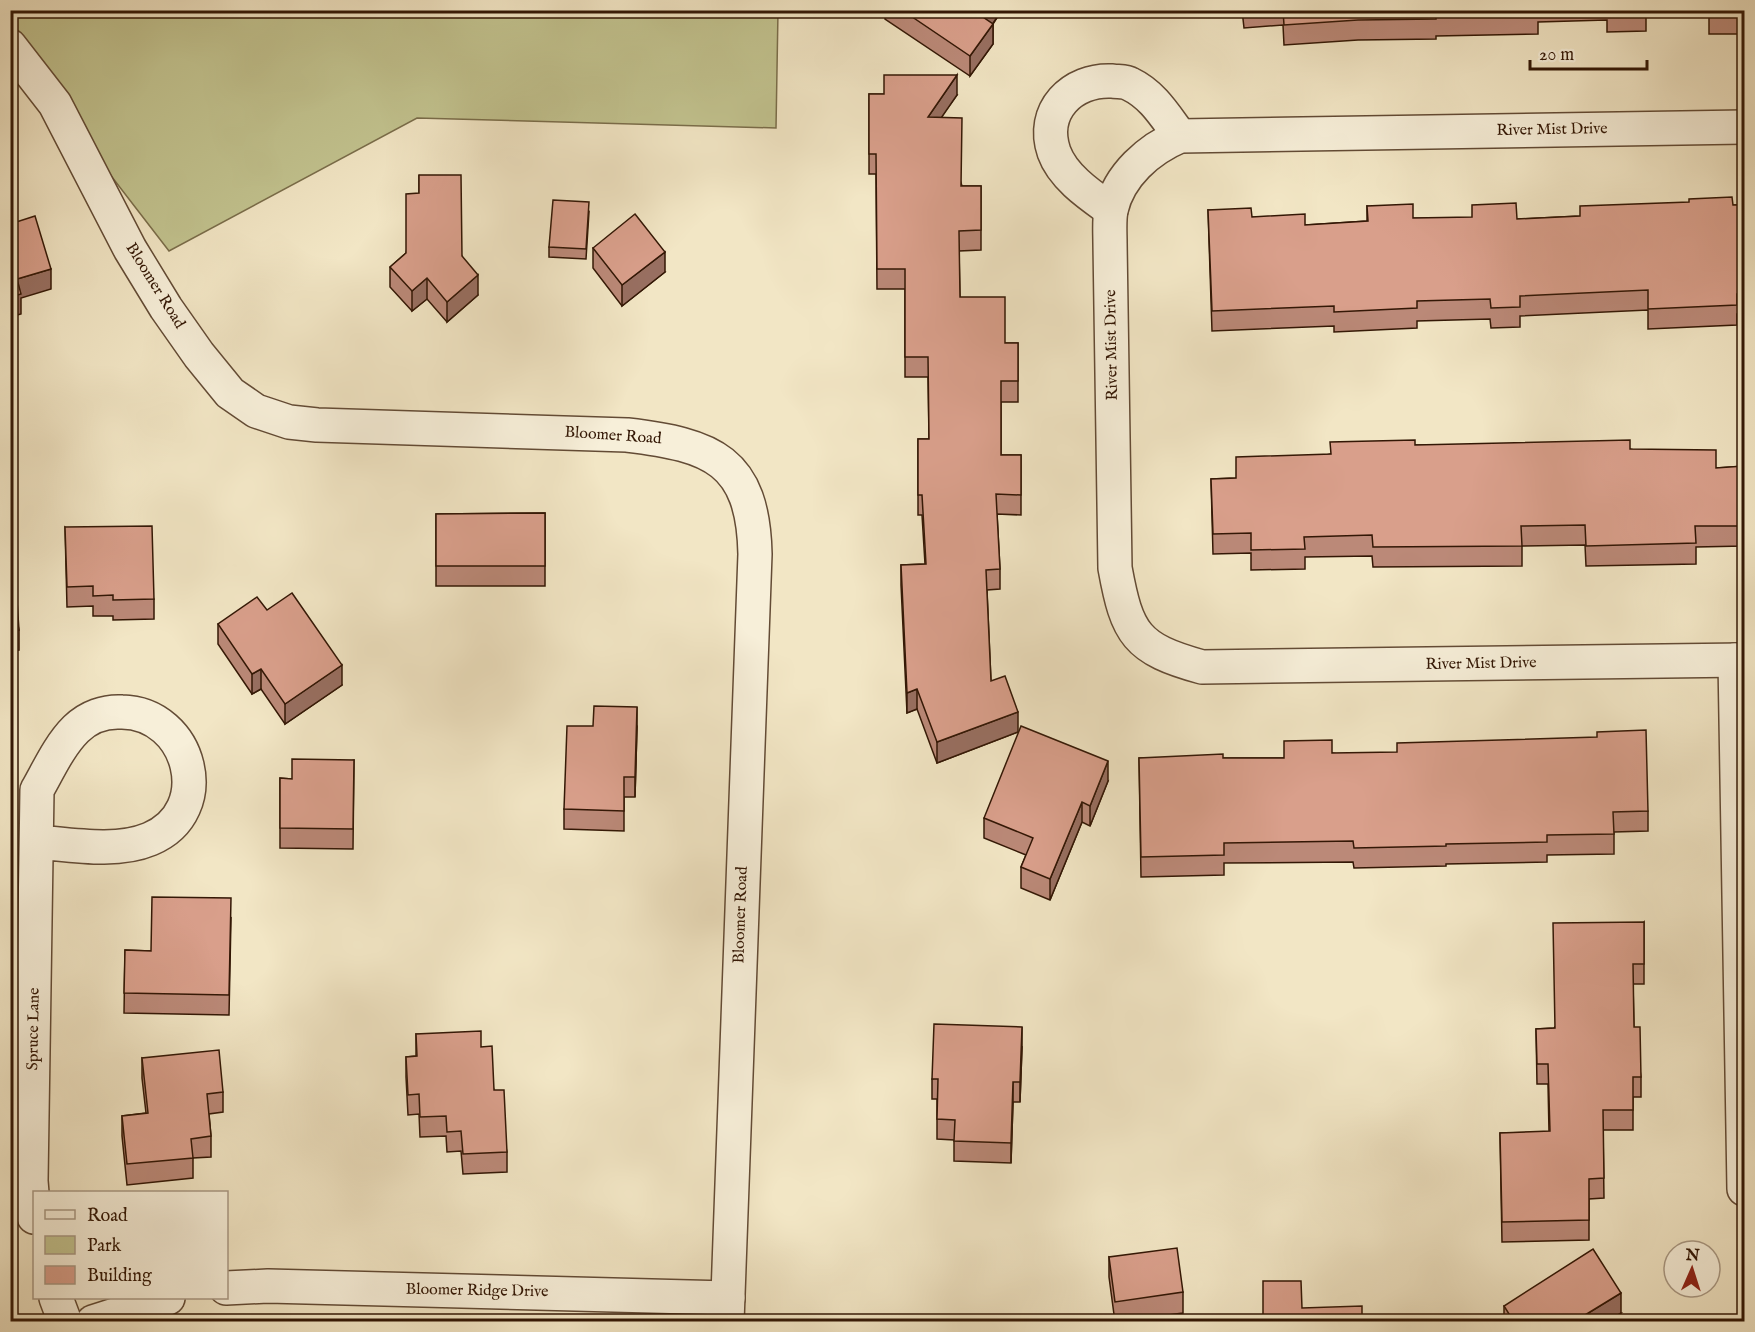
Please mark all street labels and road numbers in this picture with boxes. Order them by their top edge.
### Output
street label: River Mist Drive [1496,119,1608,141]
street label: Bloomer Road [121,239,190,333]
street label: River Mist Drive [1101,289,1123,401]
street label: Bloomer Road [564,423,663,449]
street label: River Mist Drive [1425,653,1537,675]
street label: Bloomer Road [729,866,753,964]
street label: Spruce Lane [23,987,45,1071]
street label: Bloomer Ridge Drive [405,1280,549,1302]

